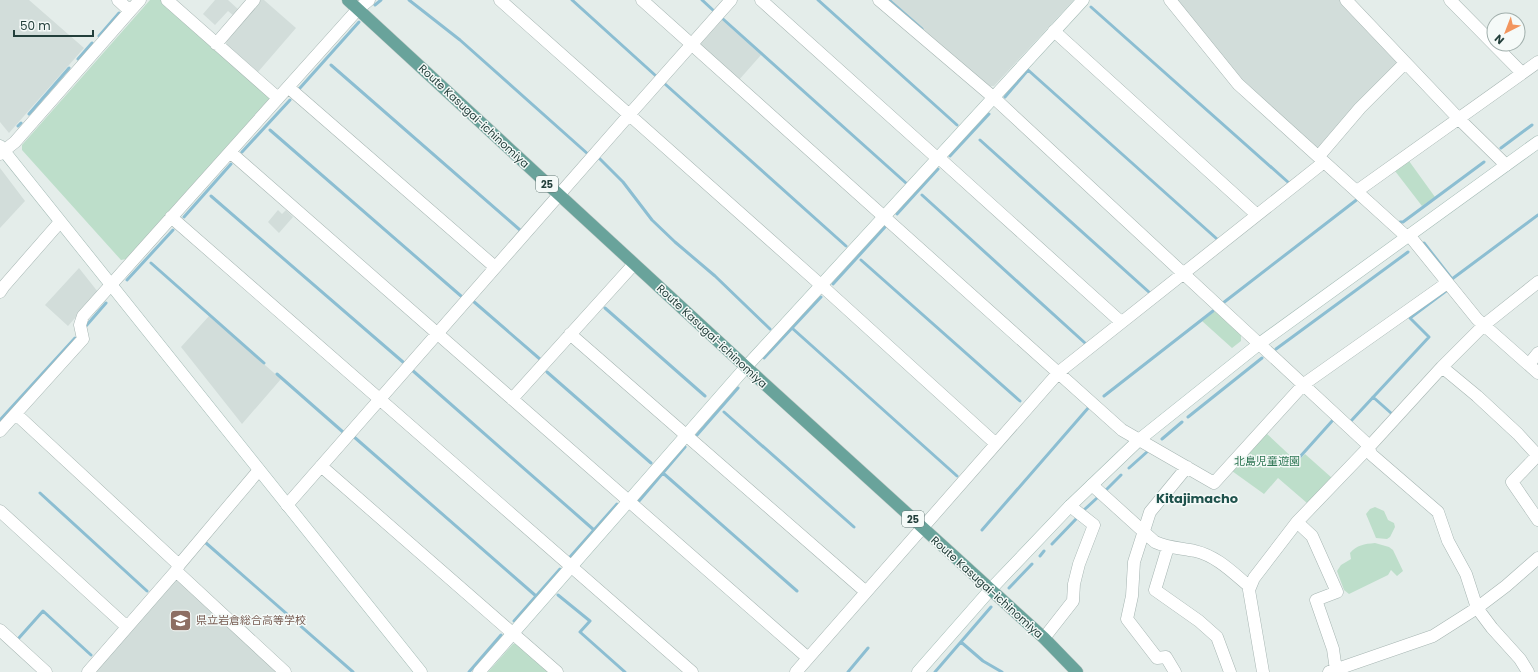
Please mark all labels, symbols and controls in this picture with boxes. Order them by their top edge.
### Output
scale bar [14,12,93,38]
north arrow [1486,12,1526,52]
text: 50 m [20,17,51,34]
text: N [1491,31,1508,48]
street label: Route Kasugai-ichinomiya [415,60,533,172]
road number: 25 [536,176,558,192]
street label: Route Kasugai-ichinomiya [653,280,771,392]
park label: 北島児童遊園 [1234,453,1300,469]
district label: Kitajimacho [1156,489,1238,508]
road number: 25 [902,511,924,527]
street label: Route Kasugai-ichinomiya [927,532,1047,642]
school or university icon: 県立岩倉総合高等学校 [168,607,194,633]
place label: 県立岩倉総合高等学校 [196,612,306,628]

